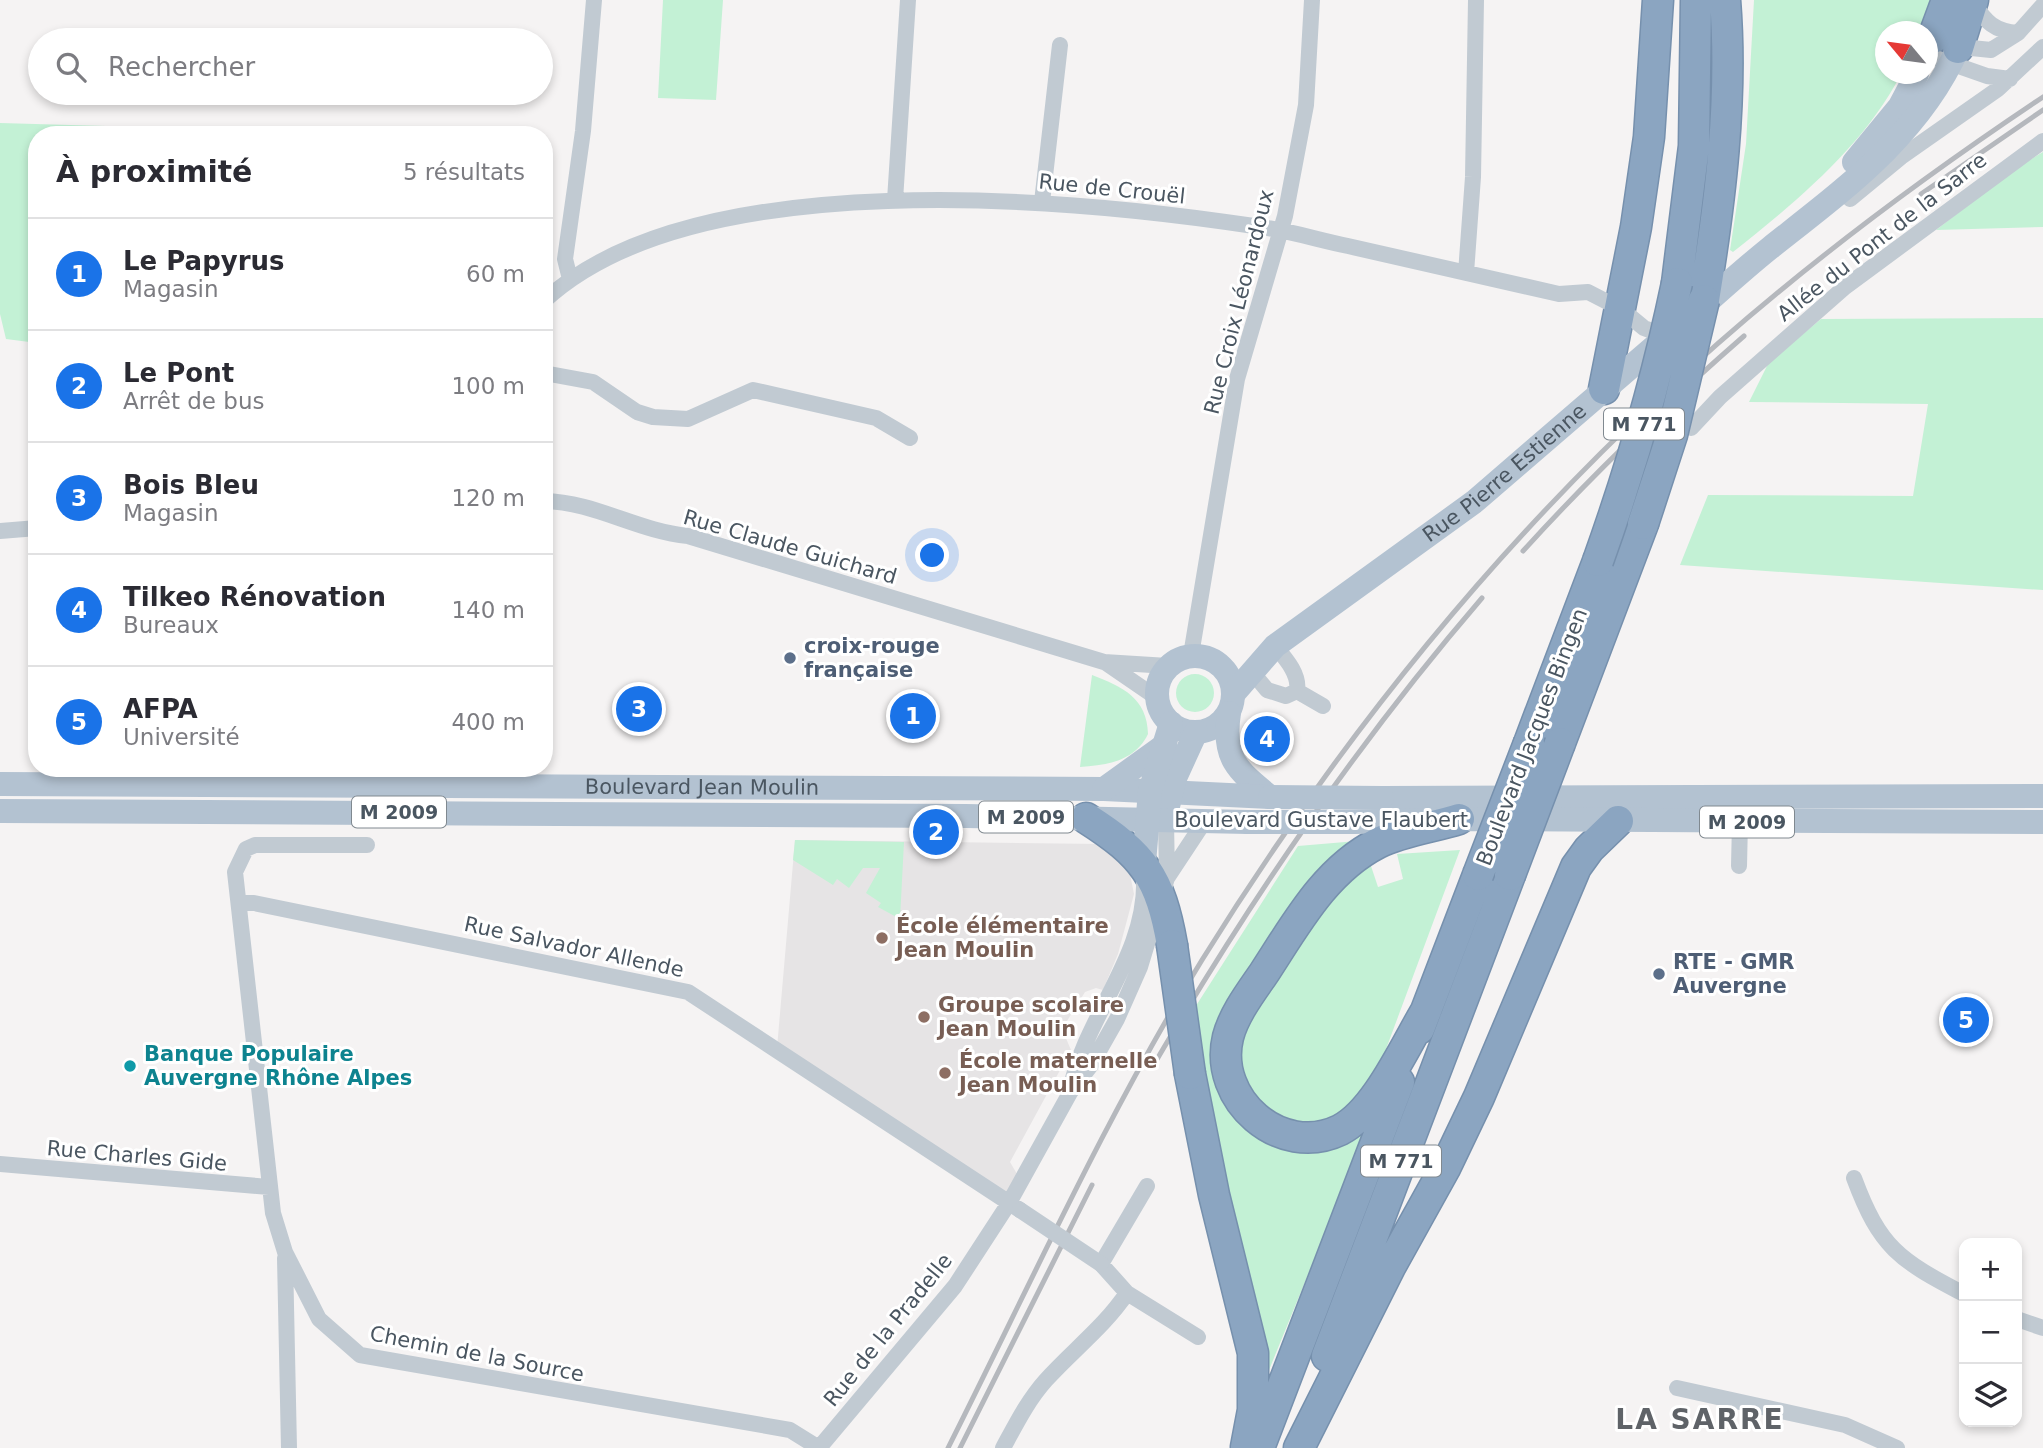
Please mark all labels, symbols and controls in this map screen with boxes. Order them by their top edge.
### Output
north arrow [1875,21,1938,84]
search box [28,28,553,105]
icon: search [52,48,90,86]
text: Rechercher [108,52,255,82]
street label: Allée du Pont de la Sarre [1773,148,1991,326]
text: À proximité [56,154,252,189]
text: 5 résultats [403,159,525,185]
street label: Rue de Crouël [1038,169,1186,209]
street label: Rue Croix Léonardoux [1199,187,1279,417]
text: Le Papyrus [123,246,285,276]
text: 1 [71,261,87,287]
text: 60 m [466,261,525,287]
text: Magasin [123,276,219,302]
text: Le Pont [123,358,234,388]
text: 2 [71,373,87,399]
text: 100 m [451,373,525,399]
text: Arrêt de bus [123,388,264,414]
street label: Rue Pierre Estienne [1418,399,1591,547]
road number: M 771 [1604,408,1684,440]
text: Bois Bleu [123,470,259,500]
text: 3 [71,485,87,511]
text: 120 m [451,485,525,511]
text: Magasin [123,500,219,526]
street label: Rue Claude Guichard [681,505,899,589]
your location [915,538,949,572]
text: Tilkeo Rénovation [123,582,386,612]
text: 4 [71,597,87,623]
text: 140 m [451,597,525,623]
street label: Boulevard Jacques Bingen [1472,605,1592,869]
text: Bureaux [123,612,219,638]
place label: croix-rouge française [804,634,940,682]
marker: croix-rouge française [782,650,798,666]
pin: 3 [616,683,662,735]
pin: 1 [890,690,936,742]
text: AFPA [123,694,198,724]
text: 5 [71,709,87,735]
text: 400 m [451,709,525,735]
pin: 4 [1244,713,1290,765]
text: Université [123,724,240,750]
street label: Boulevard Jean Moulin [585,775,819,800]
road number: M 2009 [352,796,446,828]
road number: M 2009 [979,802,1073,832]
pin: 2 [913,806,959,858]
road number: M 2009 [1700,806,1794,838]
street label: Boulevard Gustave Flaubert [1174,808,1468,832]
street label: Rue Salvador Allende [462,912,686,982]
place label: École élémentaire Jean Moulin [894,913,1109,962]
marker: École élémentaire Jean Moulin [874,930,890,946]
place label: RTE - GMR Auvergne [1673,950,1795,998]
marker: RTE - GMR Auvergne [1651,966,1667,982]
place label: Groupe scolaire Jean Moulin [936,993,1124,1041]
pin: 5 [1943,994,1989,1046]
marker: Groupe scolaire Jean Moulin [916,1009,932,1025]
place label: Banque Populaire Auvergne Rhône Alpes [144,1042,412,1090]
place label: École maternelle Jean Moulin [957,1048,1158,1097]
marker: Banque Populaire Auvergne Rhône Alpes [122,1058,138,1074]
marker: École maternelle Jean Moulin [937,1065,953,1081]
street label: Rue Charles Gide [46,1136,228,1176]
road number: M 771 [1361,1146,1441,1176]
map controls [1959,1238,2022,1427]
button: + [1959,1238,2022,1301]
street label: Rue de la Pradelle [819,1249,957,1411]
button: − [1959,1301,2022,1364]
street label: Chemin de la Source [368,1321,586,1387]
button: layers [1959,1364,2022,1427]
district label: LA SARRE [1615,1403,1785,1436]

